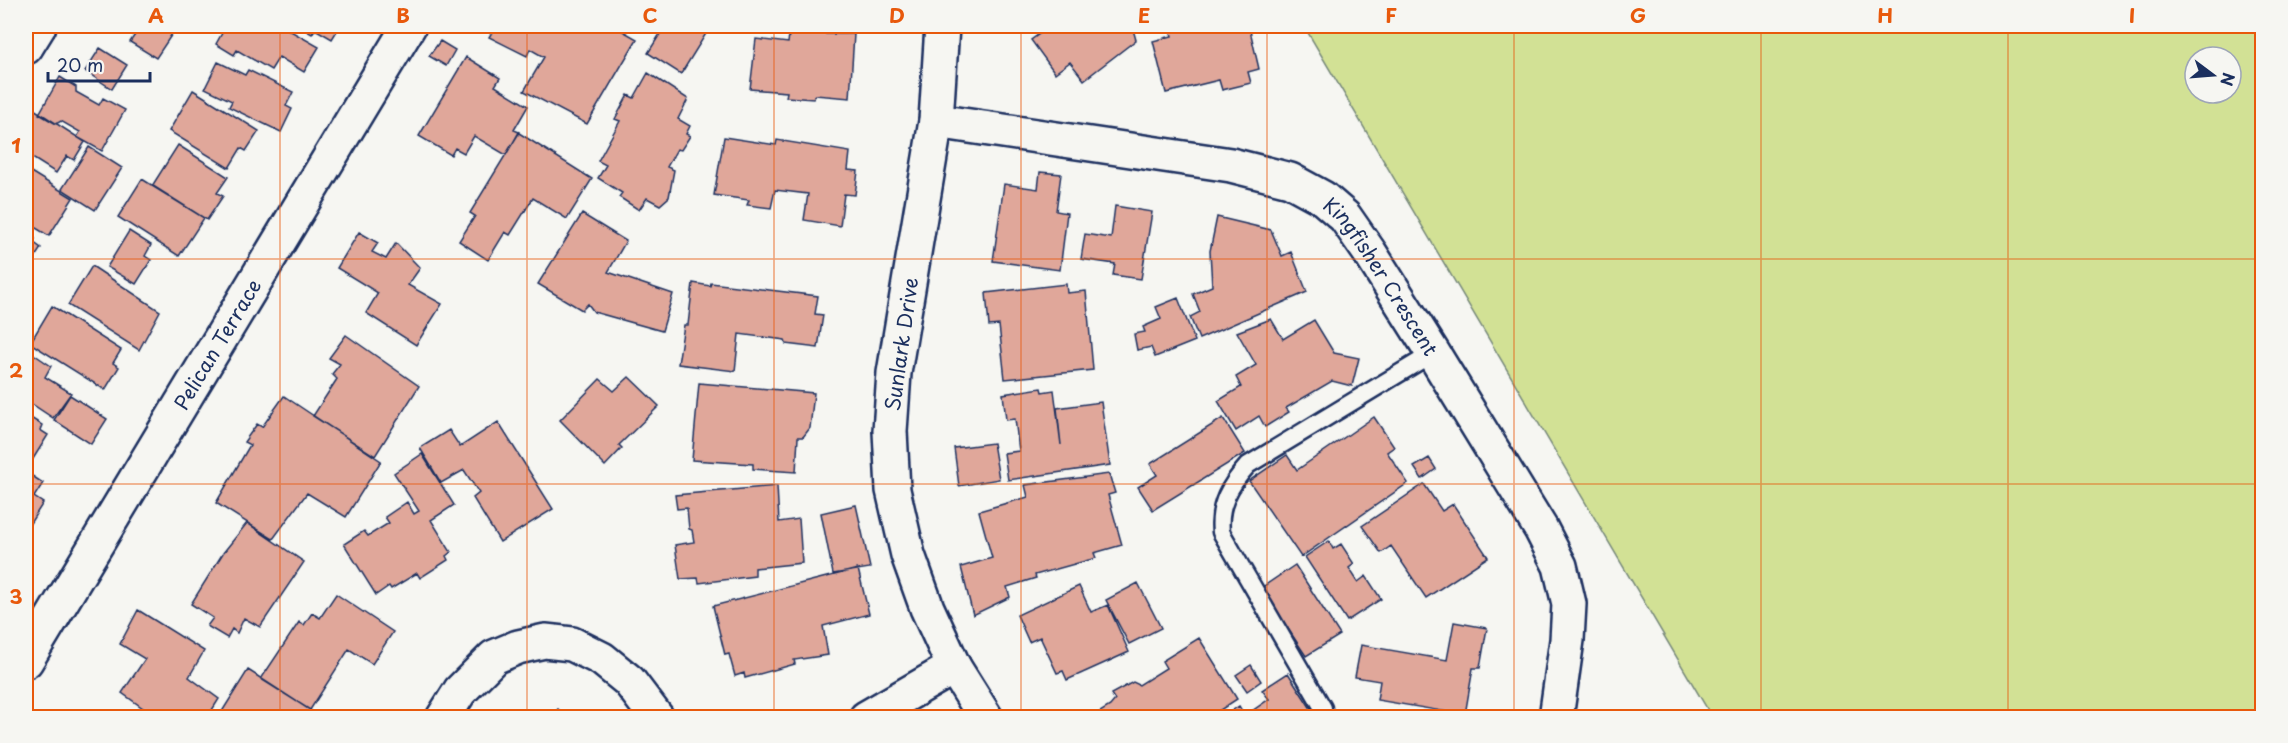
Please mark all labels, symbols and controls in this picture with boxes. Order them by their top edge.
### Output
text: A [148,0,164,30]
text: B [396,0,410,30]
text: C [642,0,658,30]
text: D [889,0,905,30]
text: E [1138,0,1150,30]
text: F [1385,0,1397,30]
text: G [1630,0,1646,30]
text: H [1877,0,1893,30]
text: I [2129,0,2135,30]
scale bar [48,45,150,83]
north arrow [2183,45,2243,105]
text: 20 m [57,51,103,78]
text: N [2215,70,2242,89]
text: 1 [11,130,21,160]
street label: Kingfisher Crescent [1317,190,1446,361]
street label: Pelican Terrace [166,273,268,415]
street label: Sunlark Drive [877,275,925,413]
text: 2 [9,355,23,385]
text: 3 [9,581,23,611]

